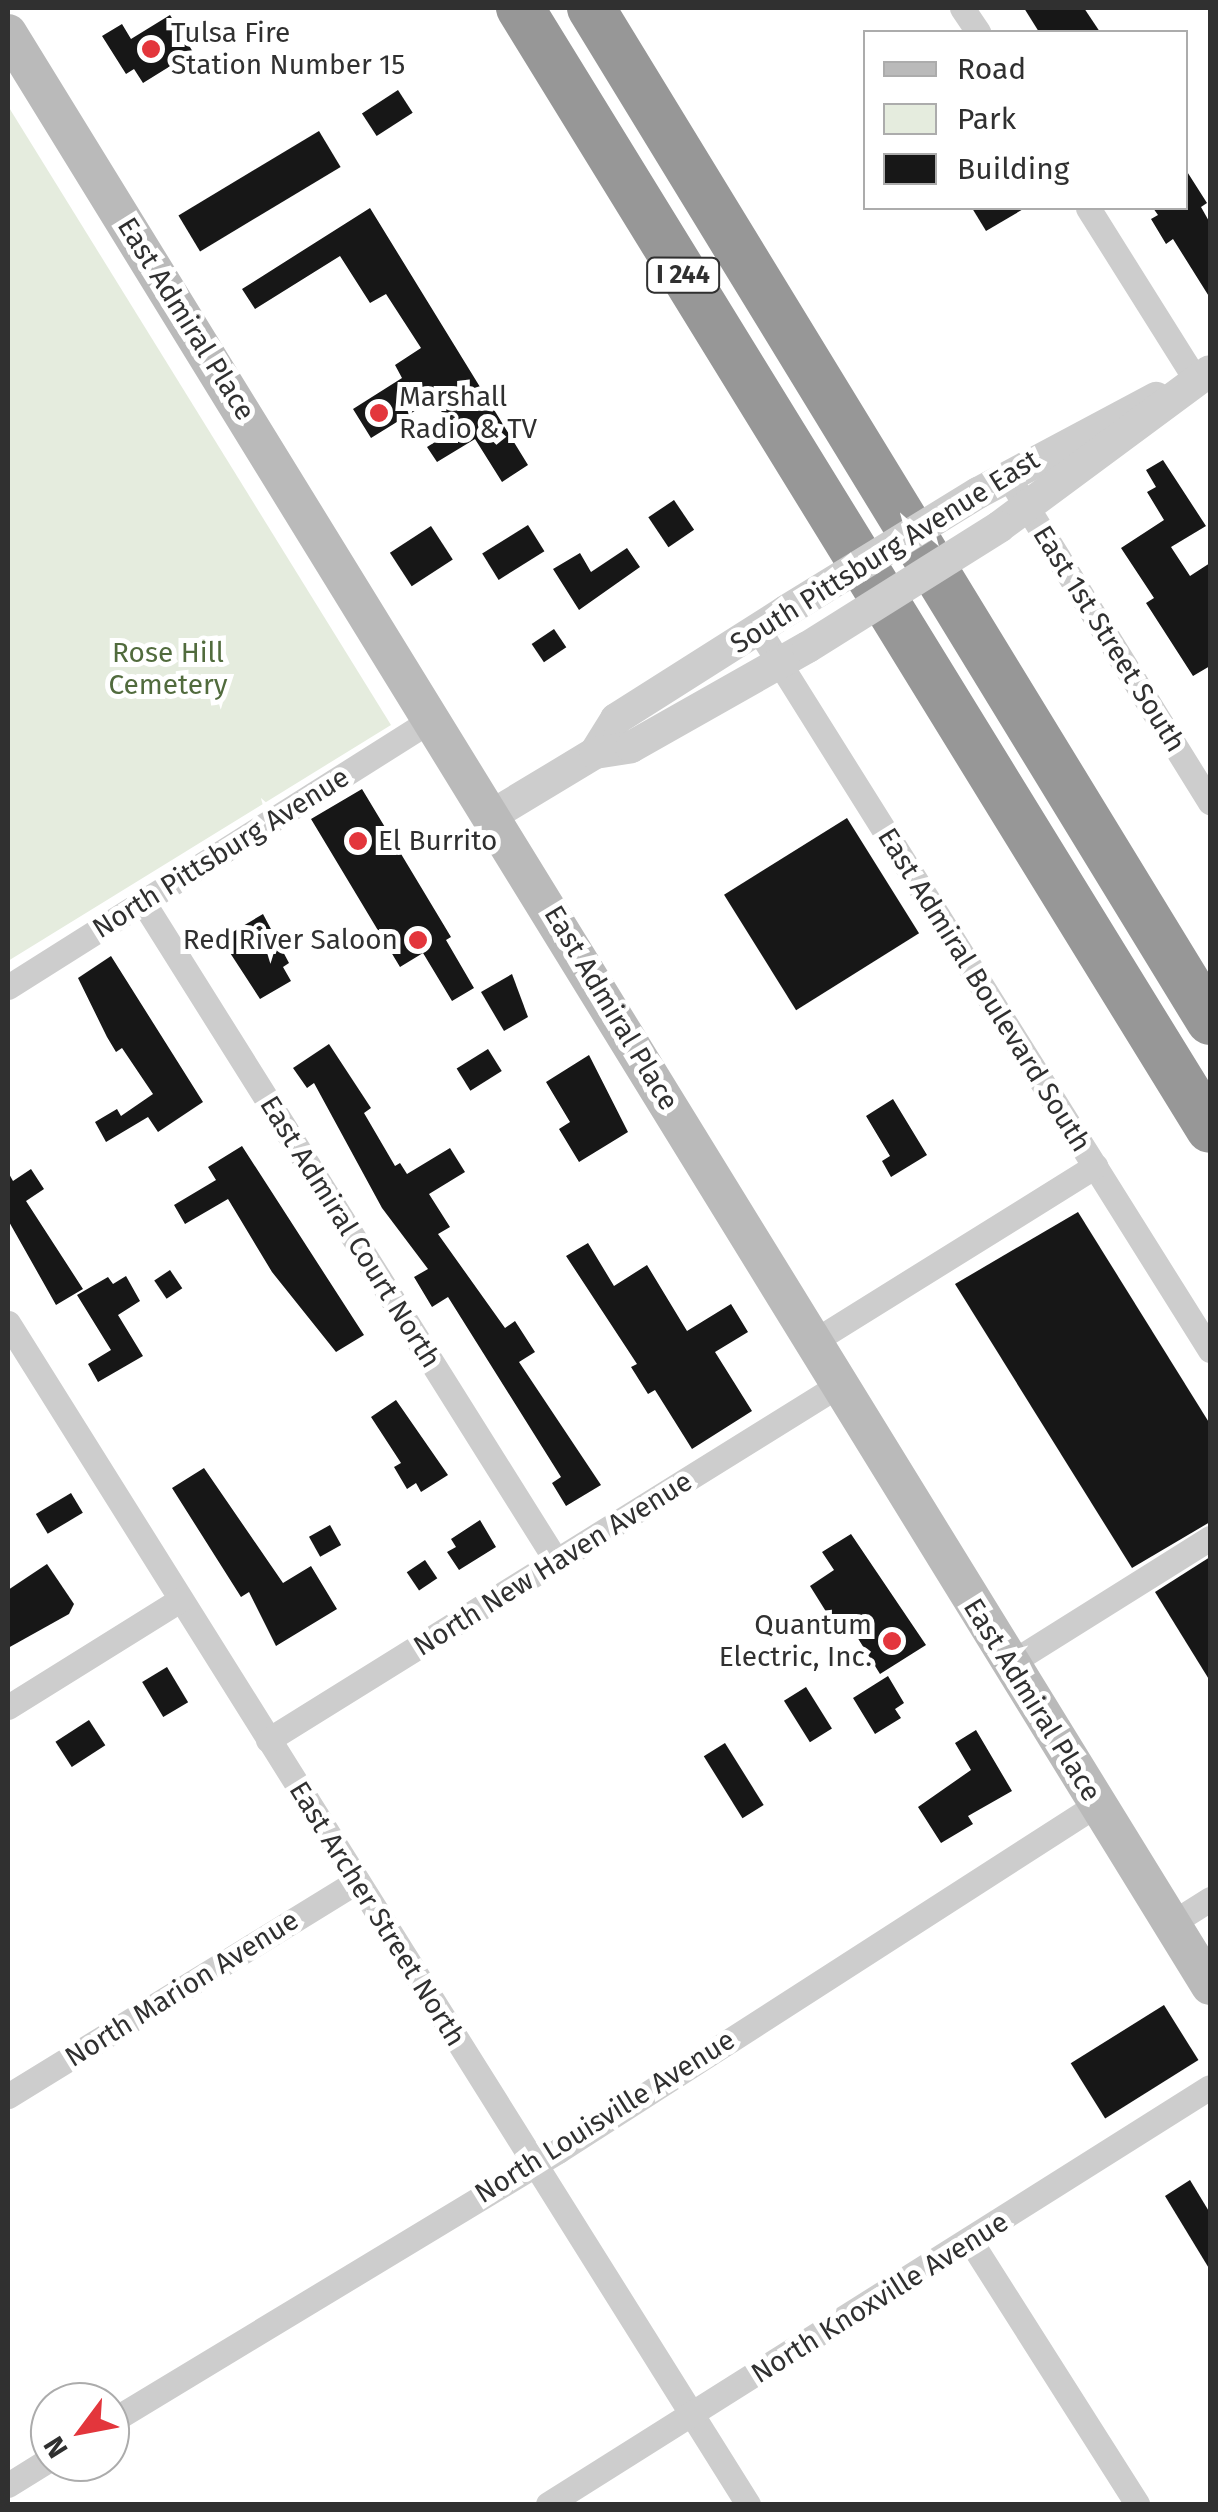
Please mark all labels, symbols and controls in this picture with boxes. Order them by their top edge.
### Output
place label: Tulsa Fire Station Number 15 [171,16,405,82]
legend [863,30,1188,210]
marker: Tulsa Fire Station Number 15 [140,38,162,60]
text: Road [957,51,1026,87]
text: Park [957,101,1016,137]
text: Building [957,151,1069,187]
street label: East Admiral Place [110,211,262,427]
road number: I 244 [646,255,720,295]
place label: Marshall Radio & TV [399,380,537,446]
marker: Marshall Radio & TV [368,402,390,424]
street label: South Pittsburg Avenue East [724,443,1046,661]
street label: East 1st Street South [1026,520,1192,758]
park label: Rose Hill Cemetery [108,636,228,702]
street label: North Pittsburg Avenue [87,760,355,946]
street label: East Admiral Boulevard South [870,822,1098,1158]
place label: El Burrito [378,824,497,858]
marker: El Burrito [347,830,369,852]
street label: East Admiral Place [537,900,685,1116]
place label: Red River Saloon [183,923,398,957]
marker: Red River Saloon [407,929,429,951]
street label: East Admiral Court North [253,1090,447,1374]
street label: North New Haven Avenue [408,1465,698,1663]
street label: East Admiral Place [956,1592,1108,1808]
place label: Quantum Electric, Inc. [719,1608,872,1674]
marker: Quantum Electric, Inc. [881,1630,903,1652]
street label: East Archer Street North [282,1775,472,2053]
street label: North Marion Avenue [59,1903,305,2075]
street label: North Louisville Avenue [469,2023,741,2211]
street label: North Knoxville Avenue [745,2205,1015,2391]
north arrow [30,2382,130,2482]
text: N [37,2430,75,2464]

